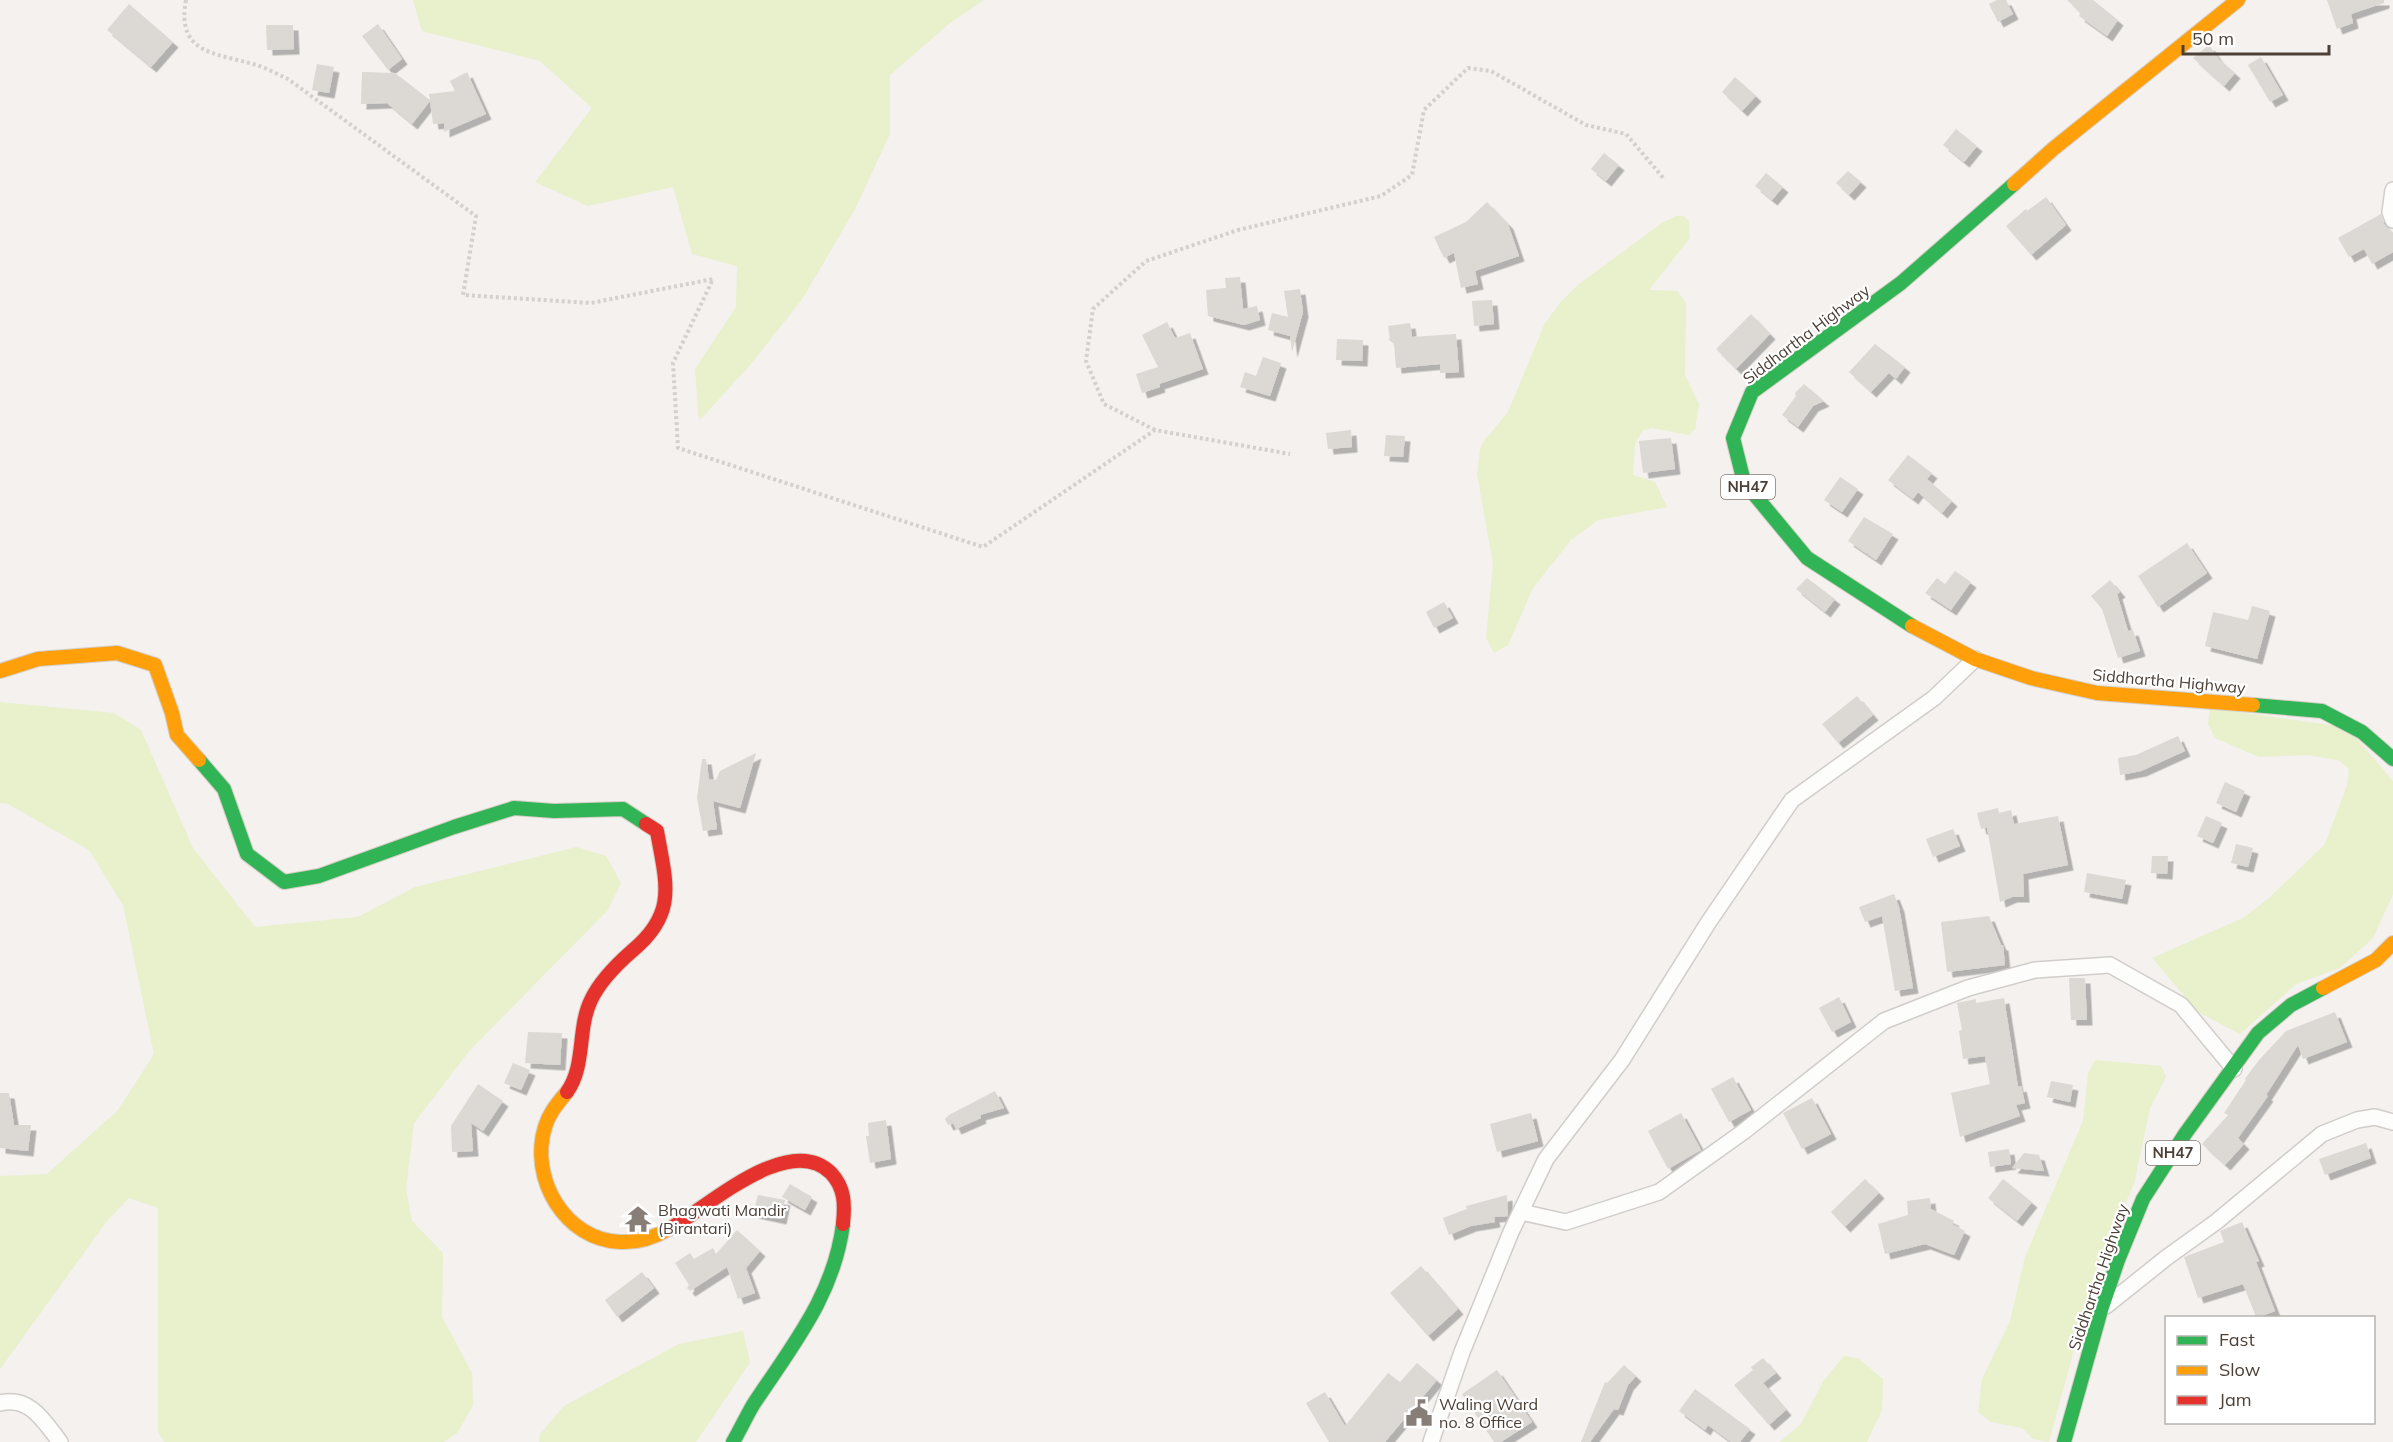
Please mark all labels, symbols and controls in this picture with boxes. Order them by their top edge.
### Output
scale bar [2183,18,2328,56]
text: 50 m [2192,27,2234,50]
street label: Siddhartha Highway [1739,279,1874,388]
road number: NH47 [1721,475,1775,499]
street label: Siddhartha Highway [2092,664,2247,698]
road number: NH47 [2146,1141,2200,1165]
place label: Bhagwati Mandir (Birantari) [658,1200,787,1238]
street label: Siddhartha Highway [2064,1201,2133,1353]
temple icon: Bhagwati Mandir (Birantari) [623,1204,653,1234]
legend [2165,1316,2375,1424]
text: Fast [2219,1328,2255,1351]
text: Slow [2219,1358,2261,1381]
text: Jam [2219,1388,2252,1411]
place label: Waling Ward no. 8 Office [1439,1394,1538,1432]
public building icon: Waling Ward no. 8 Office [1404,1398,1434,1428]

